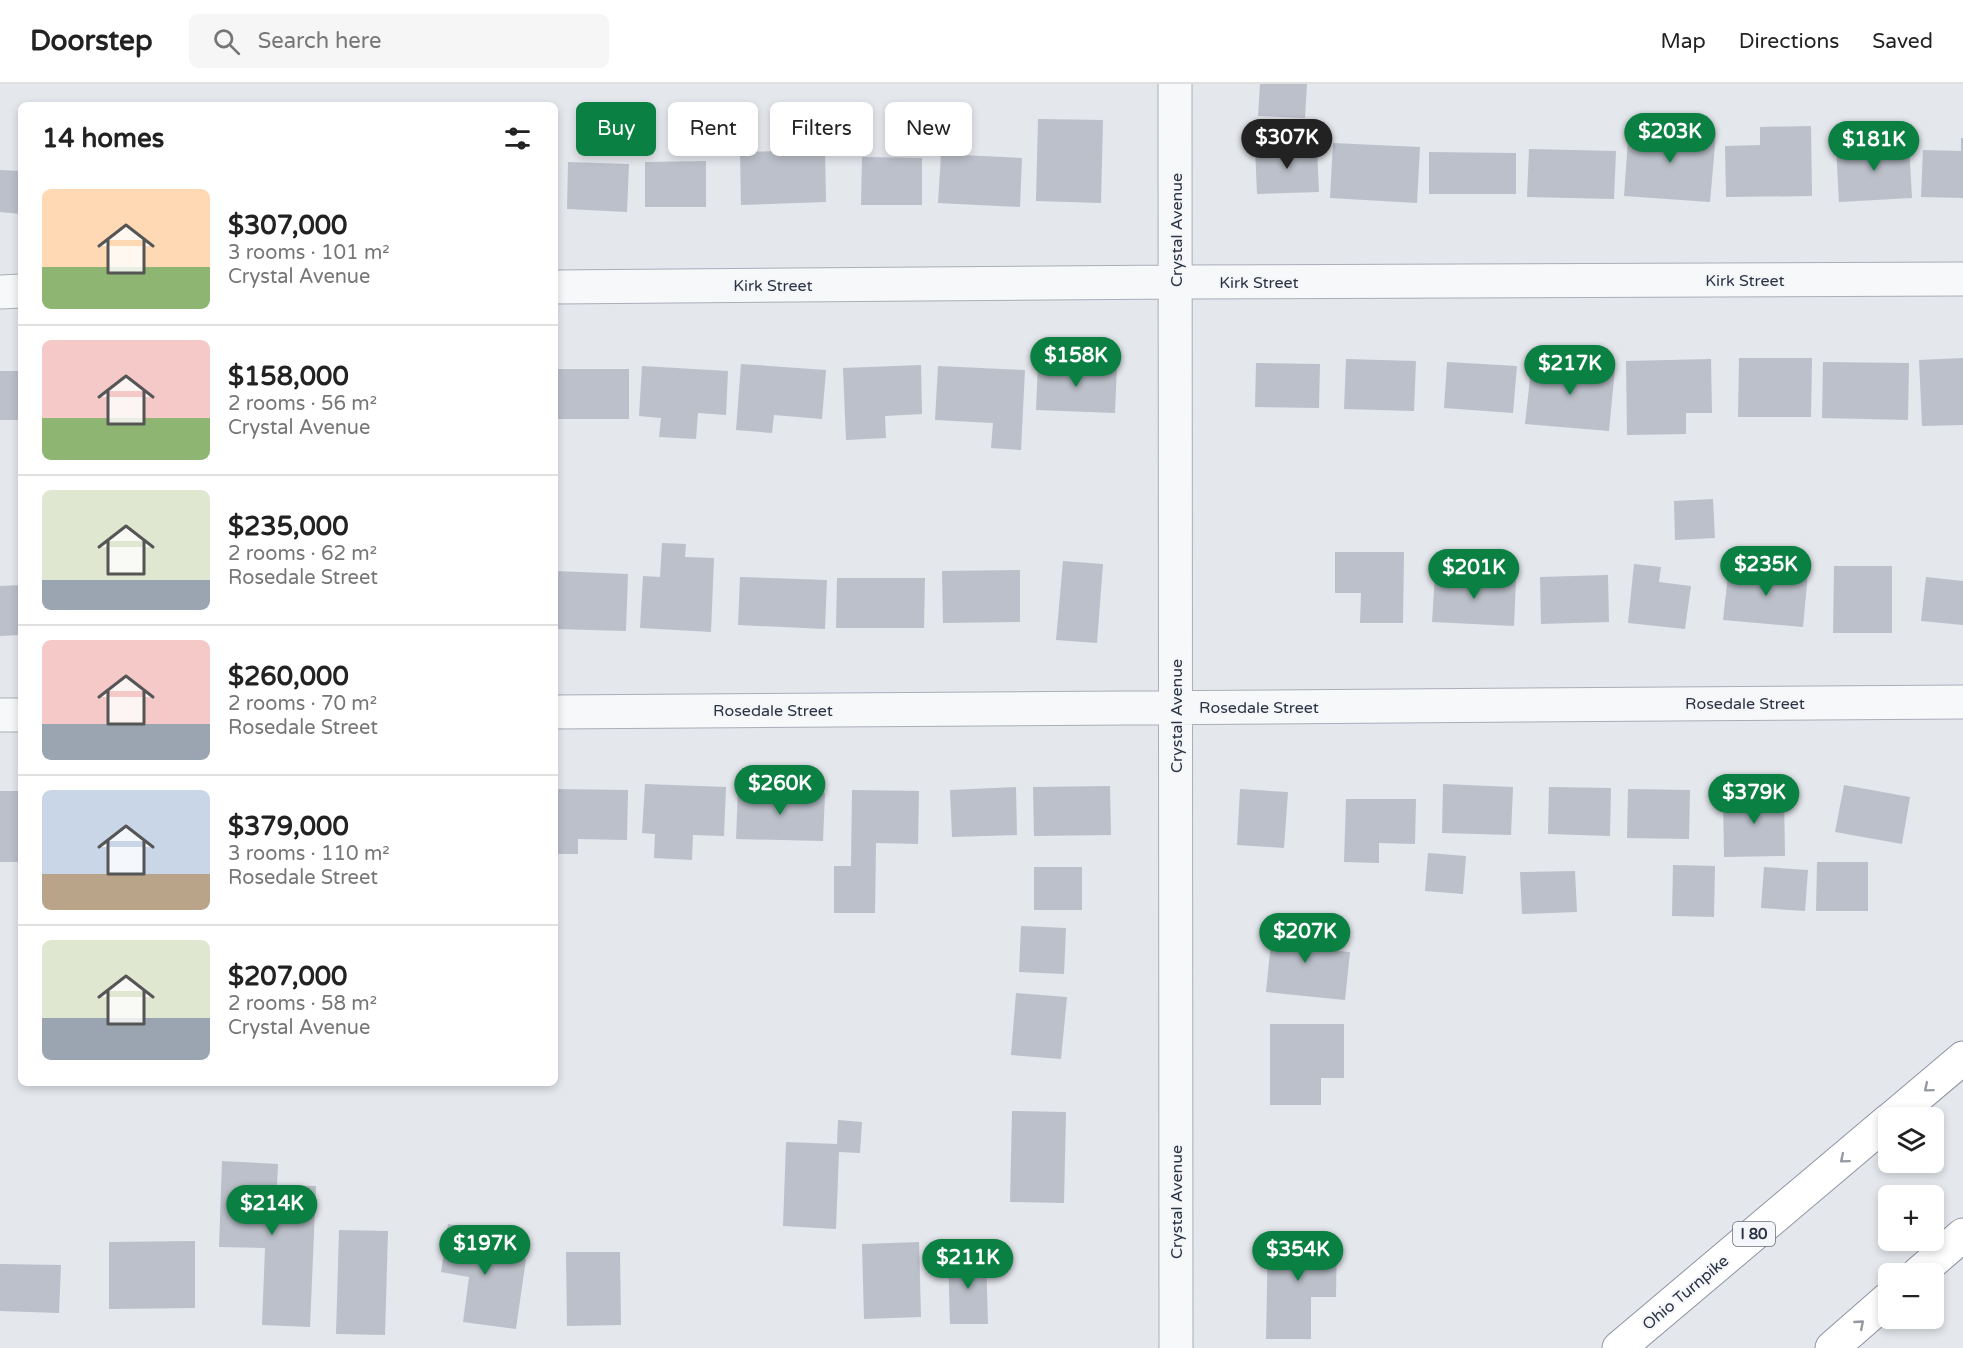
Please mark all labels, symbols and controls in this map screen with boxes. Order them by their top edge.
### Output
search box [189,14,609,68]
text: Doorstep [30,24,153,58]
icon: search [210,25,243,58]
text: Search here [258,28,381,54]
text: Map [1660,29,1706,54]
text: Directions [1739,29,1839,54]
text: Saved [1872,29,1933,54]
chip: Buy [576,102,656,156]
chip: Rent [668,102,758,156]
chip: Filters [770,102,873,156]
chip: New [885,102,972,156]
pin: $203K [1628,113,1712,164]
pin: $307K [1245,119,1329,170]
text: $203K [1638,120,1702,144]
pin: $181K [1832,121,1916,172]
icon: filters [501,122,534,155]
text: 14 homes [42,123,164,154]
text: $307K [1255,126,1319,150]
text: $181K [1842,128,1906,152]
street label: Crystal Avenue [1167,173,1187,287]
text: $307,000 [228,210,347,241]
icon: home [90,213,162,285]
text: 3 rooms · 101 m² [228,241,390,265]
text: Crystal Avenue [228,265,370,289]
street label: Kirk Street [1705,271,1785,291]
street label: Kirk Street [1219,273,1299,293]
street label: Kirk Street [733,276,813,296]
pin: $158K [1034,337,1118,388]
text: $158K [1044,344,1108,368]
pin: $217K [1528,345,1612,396]
text: $217K [1538,352,1602,376]
text: $158,000 [228,361,349,392]
icon: home [90,364,162,436]
text: 2 rooms · 56 m² [228,392,377,416]
text: Crystal Avenue [228,416,370,440]
text: $235,000 [228,511,348,542]
icon: home [90,514,162,586]
text: 2 rooms · 62 m² [228,542,377,566]
pin: $235K [1724,546,1808,597]
pin: $201K [1432,549,1516,600]
text: $235K [1734,553,1798,577]
text: $201K [1442,556,1506,580]
text: Rosedale Street [228,566,378,590]
street label: Crystal Avenue [1167,659,1187,773]
text: $260,000 [228,661,349,692]
icon: home [90,664,162,736]
text: 2 rooms · 70 m² [228,692,377,716]
street label: Rosedale Street [1685,694,1805,714]
street label: Rosedale Street [1199,698,1319,718]
street label: Rosedale Street [713,701,833,721]
text: Rosedale Street [228,716,378,740]
pin: $260K [738,765,822,816]
text: $260K [748,772,812,796]
pin: $379K [1712,774,1796,825]
text: $379K [1722,781,1786,805]
text: $379,000 [228,811,349,842]
icon: home [90,814,162,886]
text: 3 rooms · 110 m² [228,842,390,866]
text: Rosedale Street [228,866,378,890]
pin: $207K [1263,913,1347,964]
text: $207K [1273,920,1337,944]
text: $207,000 [228,961,347,992]
icon: home [90,964,162,1036]
text: 2 rooms · 58 m² [228,992,377,1016]
text: Crystal Avenue [228,1016,370,1040]
one-way arrow [1924,1081,1935,1092]
map controls [1878,1107,1944,1329]
button: layers [1878,1107,1944,1173]
street label: Crystal Avenue [1167,1145,1187,1259]
one-way arrow [1840,1151,1851,1162]
pin: $214K [230,1185,314,1236]
button: + [1878,1185,1944,1251]
text: $214K [240,1192,304,1216]
road number: I 80 [1733,1222,1775,1246]
pin: $197K [443,1225,527,1276]
pin: $354K [1256,1231,1340,1282]
text: $197K [453,1232,517,1256]
text: $354K [1266,1238,1330,1262]
pin: $211K [926,1239,1010,1290]
text: $211K [936,1246,1000,1270]
street label: Ohio Turnpike [1638,1251,1733,1335]
button: − [1878,1263,1944,1329]
one-way arrow [1853,1320,1864,1331]

